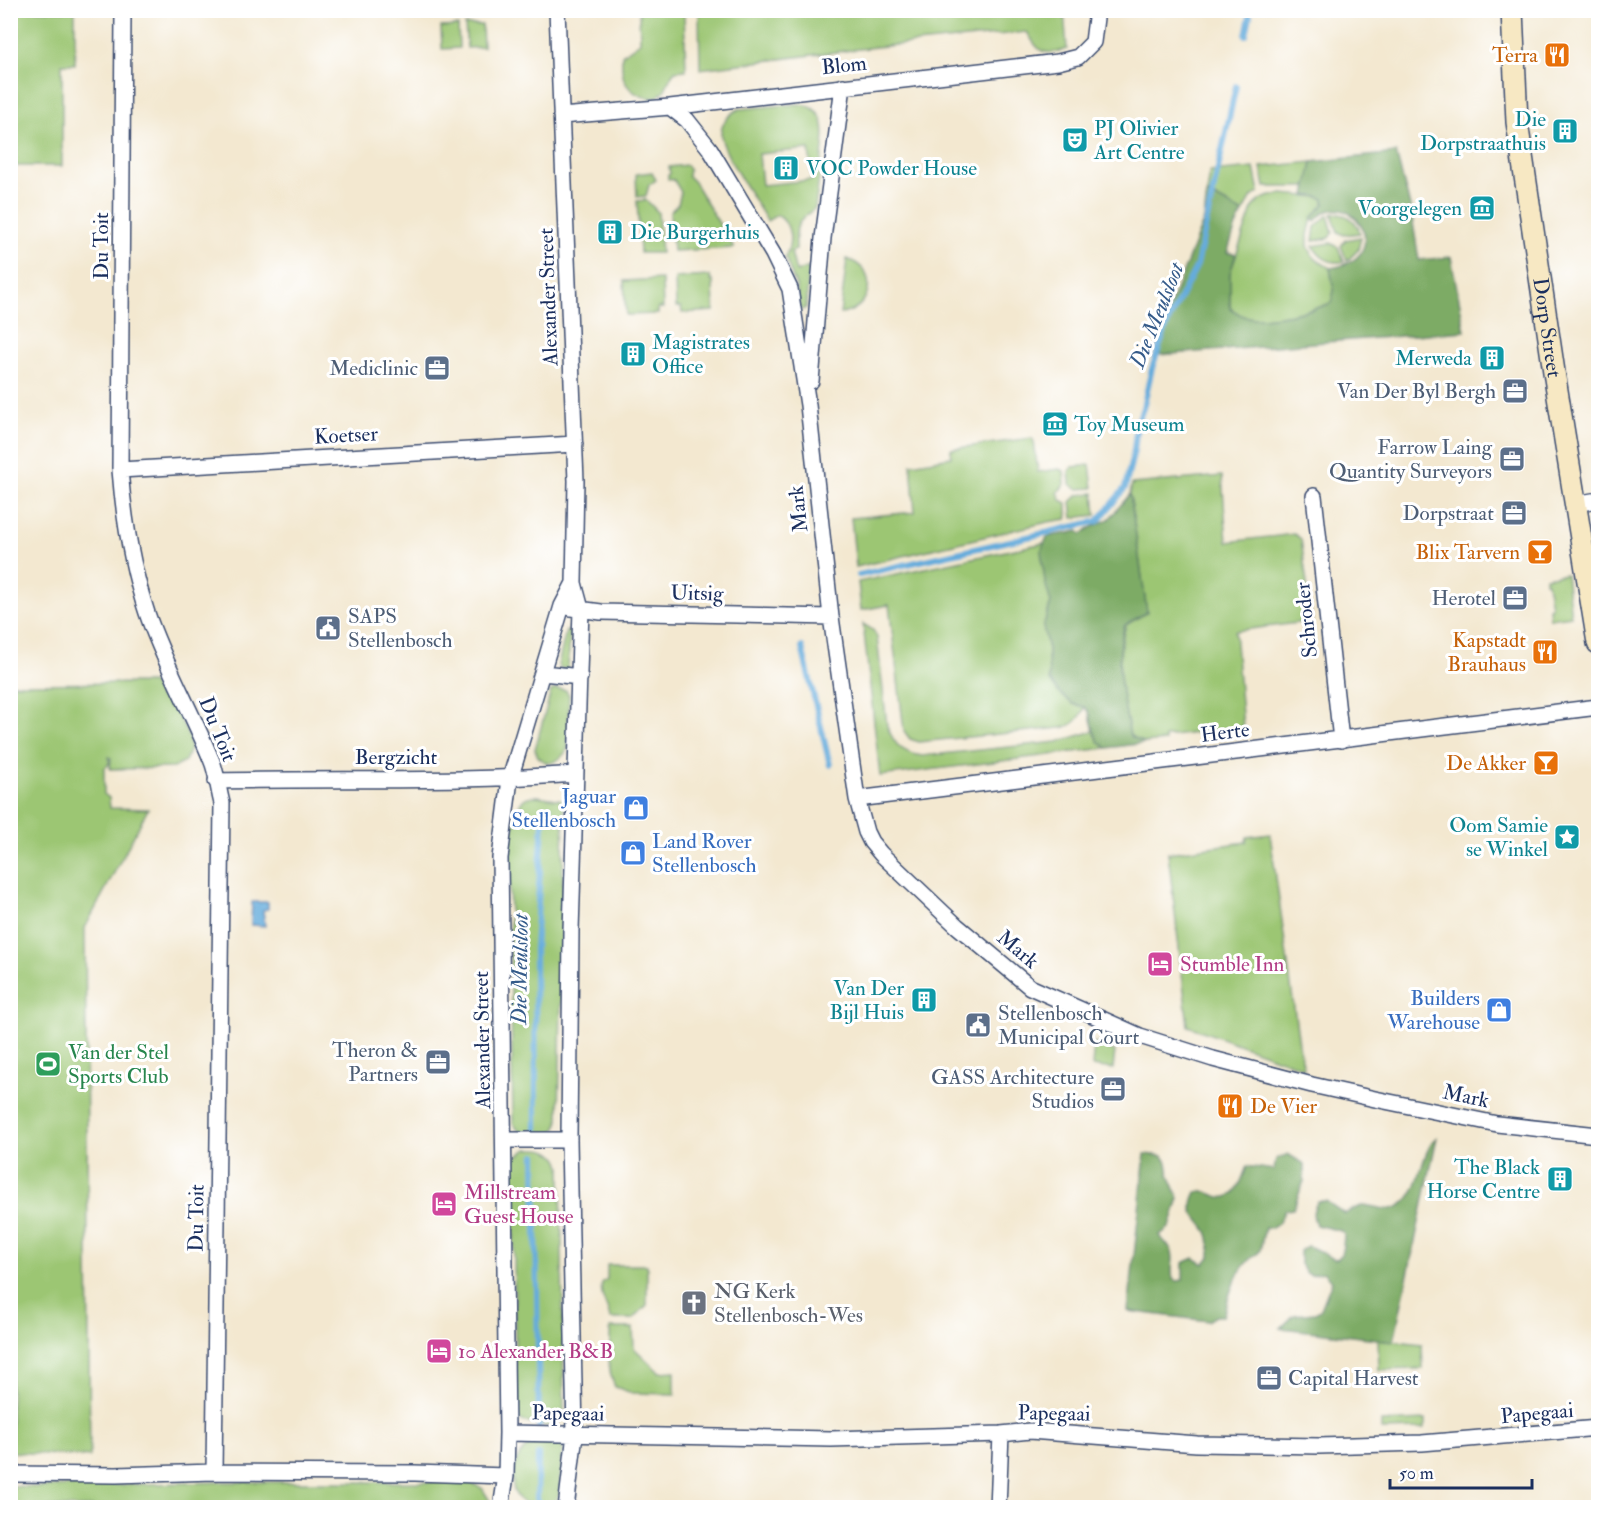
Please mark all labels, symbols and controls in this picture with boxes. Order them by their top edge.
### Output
restaurant icon: Terra [1542,40,1572,70]
place label: Terra [1492,42,1538,69]
street label: Blom [820,50,868,81]
place label: Die Dorpstraathuis [1420,106,1546,157]
place label: PJ Olivier Art Centre [1093,115,1185,166]
building icon: Die Dorpstraathuis [1550,116,1580,146]
theatre icon: PJ Olivier Art Centre [1060,125,1090,155]
building icon: VOC Powder House [771,153,801,183]
place label: VOC Powder House [806,155,977,182]
museum icon: Voorgelegen [1467,193,1497,223]
place label: Voorgelegen [1358,195,1462,222]
street label: Du Toit [88,212,115,280]
building icon: Die Burgerhuis [595,217,625,247]
place label: Die Burgerhuis [630,219,760,246]
street label: Alexander Street [533,227,564,367]
water label: Die Meulsloot [1123,257,1191,373]
street label: Dorp Street [1526,276,1568,380]
place label: Magistrates Office [652,329,750,380]
building icon: Magistrates Office [618,339,648,369]
building icon: Merweda [1477,343,1507,373]
place label: Merweda [1395,345,1472,372]
office icon: Mediclinic [422,353,452,383]
place label: Mediclinic [329,355,419,382]
office icon: Van Der Byl Bergh [1500,376,1530,406]
place label: Van Der Byl Bergh [1337,378,1496,405]
museum icon: Toy Museum [1040,409,1070,439]
place label: Toy Museum [1074,411,1185,438]
street label: Koetser [313,420,379,451]
place label: Farrow Laing Quantity Surveyors [1329,434,1493,485]
office icon: Farrow Laing Quantity Surveyors [1497,444,1527,474]
street label: Mark [783,484,814,534]
office icon: Dorpstraat [1499,498,1529,528]
place label: Dorpstraat [1402,500,1494,527]
bar icon: Blix Tarvern [1525,537,1555,567]
place label: Blix Tarvern [1415,539,1520,566]
street label: Uitsig [670,580,724,607]
street label: Schroder [1289,581,1324,659]
office icon: Herotel [1500,583,1530,613]
place label: Herotel [1431,585,1497,612]
place label: SAPS Stellenbosch [348,603,453,654]
public building icon: SAPS Stellenbosch [313,613,343,643]
place label: Kapstadt Brauhaus [1447,627,1526,678]
restaurant icon: Kapstadt Brauhaus [1530,637,1560,667]
street label: Du Toit [192,693,243,766]
street label: Herte [1199,716,1251,749]
street label: Bergzicht [355,744,437,771]
bar icon: De Akker [1531,748,1561,778]
place label: De Akker [1446,750,1526,777]
place label: Jaguar Stellenbosch [511,783,616,834]
shop icon: Jaguar Stellenbosch [621,793,651,823]
place label: Oom Samie se Winkel [1449,812,1549,863]
place icon: Oom Samie se Winkel [1552,822,1582,852]
place label: Land Rover Stellenbosch [652,828,757,879]
shop icon: Land Rover Stellenbosch [618,838,648,868]
water label: Die Meulsloot [505,912,535,1026]
street label: Mark [991,924,1044,975]
hotel icon: Stumble Inn [1145,949,1175,979]
place label: Stumble Inn [1180,951,1285,978]
street label: Alexander Street [468,971,497,1110]
place label: Van Der Bijl Huis [830,975,904,1026]
building icon: Van Der Bijl Huis [909,985,939,1015]
place label: Builders Warehouse [1386,985,1480,1036]
shop icon: Builders Warehouse [1484,995,1514,1025]
place label: Stellenbosch Municipal Court [998,1000,1139,1051]
public building icon: Stellenbosch Municipal Court [963,1010,993,1040]
place label: Theron & Partners [332,1037,418,1088]
place label: Van der Stel Sports Club [68,1039,170,1090]
office icon: Theron & Partners [423,1047,453,1077]
sports icon: Van der Stel Sports Club [33,1049,63,1079]
place label: GASS Architecture Studios [931,1064,1094,1115]
office icon: GASS Architecture Studios [1098,1074,1128,1104]
street label: Mark [1440,1078,1492,1115]
restaurant icon: De Vier [1215,1091,1245,1121]
place label: De Vier [1250,1093,1317,1120]
place label: The Black Horse Centre [1427,1154,1540,1205]
building icon: The Black Horse Centre [1545,1164,1575,1194]
place label: Millstream Guest House [464,1179,574,1230]
street label: Du Toit [182,1184,211,1252]
hotel icon: Millstream Guest House [429,1189,459,1219]
place label: NG Kerk Stellenbosch-Wes [714,1278,863,1329]
church icon: NG Kerk Stellenbosch-Wes [679,1288,709,1318]
hotel icon: 10 Alexander B&B [424,1336,454,1366]
place label: 10 Alexander B&B [458,1338,613,1365]
office icon: Capital Harvest [1254,1363,1284,1393]
place label: Capital Harvest [1288,1365,1419,1392]
street label: Papegaai [1500,1397,1575,1430]
street label: Papegaai [531,1399,605,1428]
street label: Papegaai [1017,1399,1091,1428]
scale bar [1390,1452,1532,1490]
text: 50 m [1399,1462,1434,1485]

